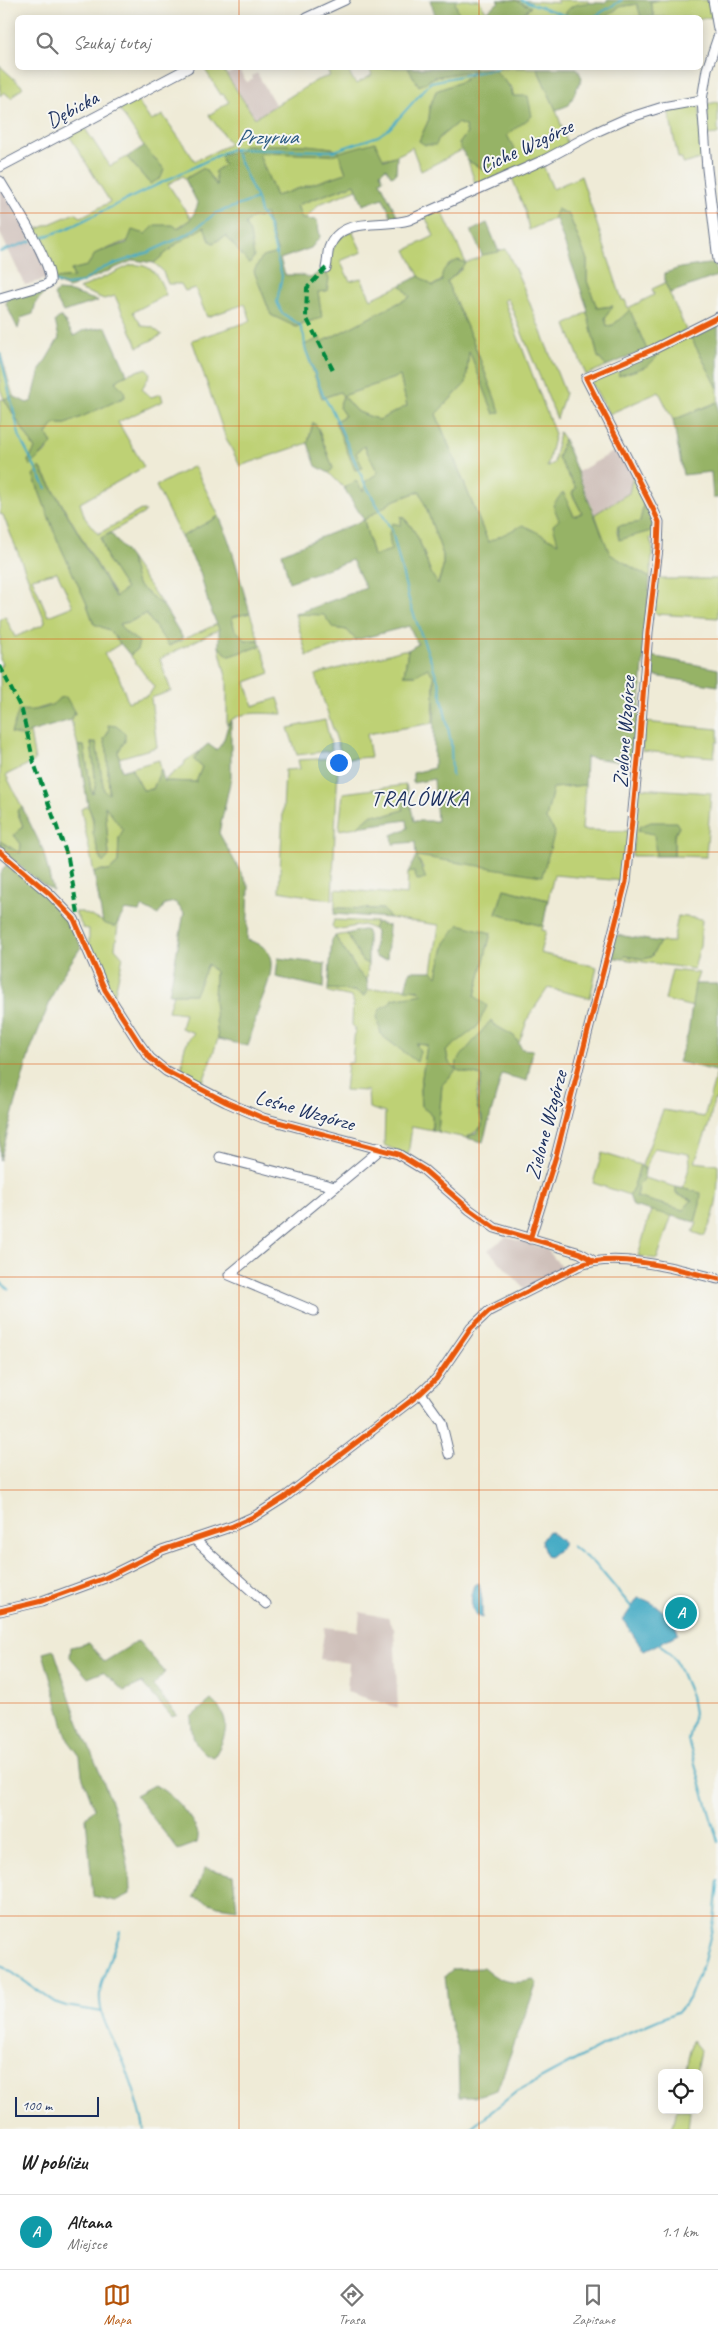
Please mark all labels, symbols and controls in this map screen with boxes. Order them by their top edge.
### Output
search box [15,15,703,70]
icon: search [33,29,61,57]
text: Szukaj tutaj [73,31,150,55]
street label: Dębicka [41,84,104,134]
street label: Ciche Wzgórze [475,112,579,179]
water label: Przyrwa [236,122,300,152]
street label: Zielone Wzgórze [607,673,641,789]
your location [326,750,352,776]
district label: TRALÓWKA [371,784,469,812]
street label: Zielone Wzgórze [519,1066,574,1182]
street label: Leśne Wzgórze [252,1083,360,1137]
pin: A [665,1594,697,1632]
map controls [658,2069,703,2114]
button: locate [658,2069,703,2114]
scale bar [15,2094,99,2117]
text: 100 m [22,2097,52,2114]
text: W pobliżu [20,2149,87,2175]
text: Altana [67,2210,111,2234]
text: A [32,2222,40,2242]
text: 1.1 km [661,2222,698,2242]
text: Miejsce [67,2234,107,2254]
tab: Mapa [103,2281,131,2328]
tab: Trasa [338,2281,366,2328]
tab: Zapisane [572,2281,615,2328]

